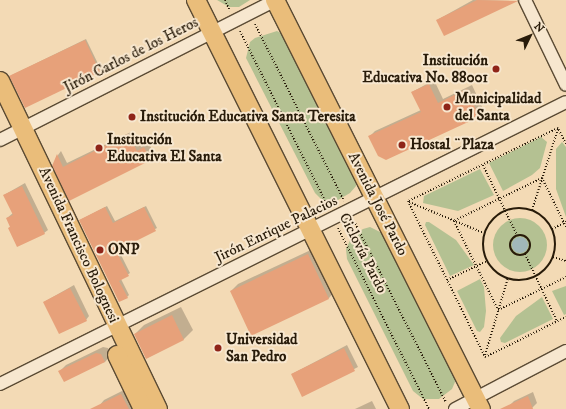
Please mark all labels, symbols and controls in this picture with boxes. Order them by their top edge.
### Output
street label: Jirón Carlos de los Heros [61,13,201,97]
north arrow [510,16,550,56]
text: N [531,20,547,36]
place label: Institución Educativa No. 88001 [362,51,488,86]
marker: Institución Educativa No. 88001 [491,64,501,74]
place label: Municipalidad del Santa [455,89,541,124]
marker: Municipalidad del Santa [442,102,452,112]
place label: Institución Educativa Santa Teresita [140,108,356,126]
marker: Institución Educativa Santa Teresita [127,112,137,122]
place label: Institución Educativa El Santa [107,130,222,165]
place label: Hostal ¨Plaza [410,136,494,154]
marker: Hostal ¨Plaza [397,140,407,150]
marker: Institución Educativa El Santa [94,143,104,153]
street label: Avenida José Pardo [344,149,412,259]
street label: Avenida Francisco Bolognesi [35,164,123,326]
street label: Jirón Enrique Palacios [212,192,340,266]
street label: Ciclovía Pardo [335,210,391,296]
place label: ONP [108,241,139,259]
marker: ONP [95,245,105,255]
place label: Universidad San Pedro [226,330,298,365]
marker: Universidad San Pedro [213,343,223,353]

